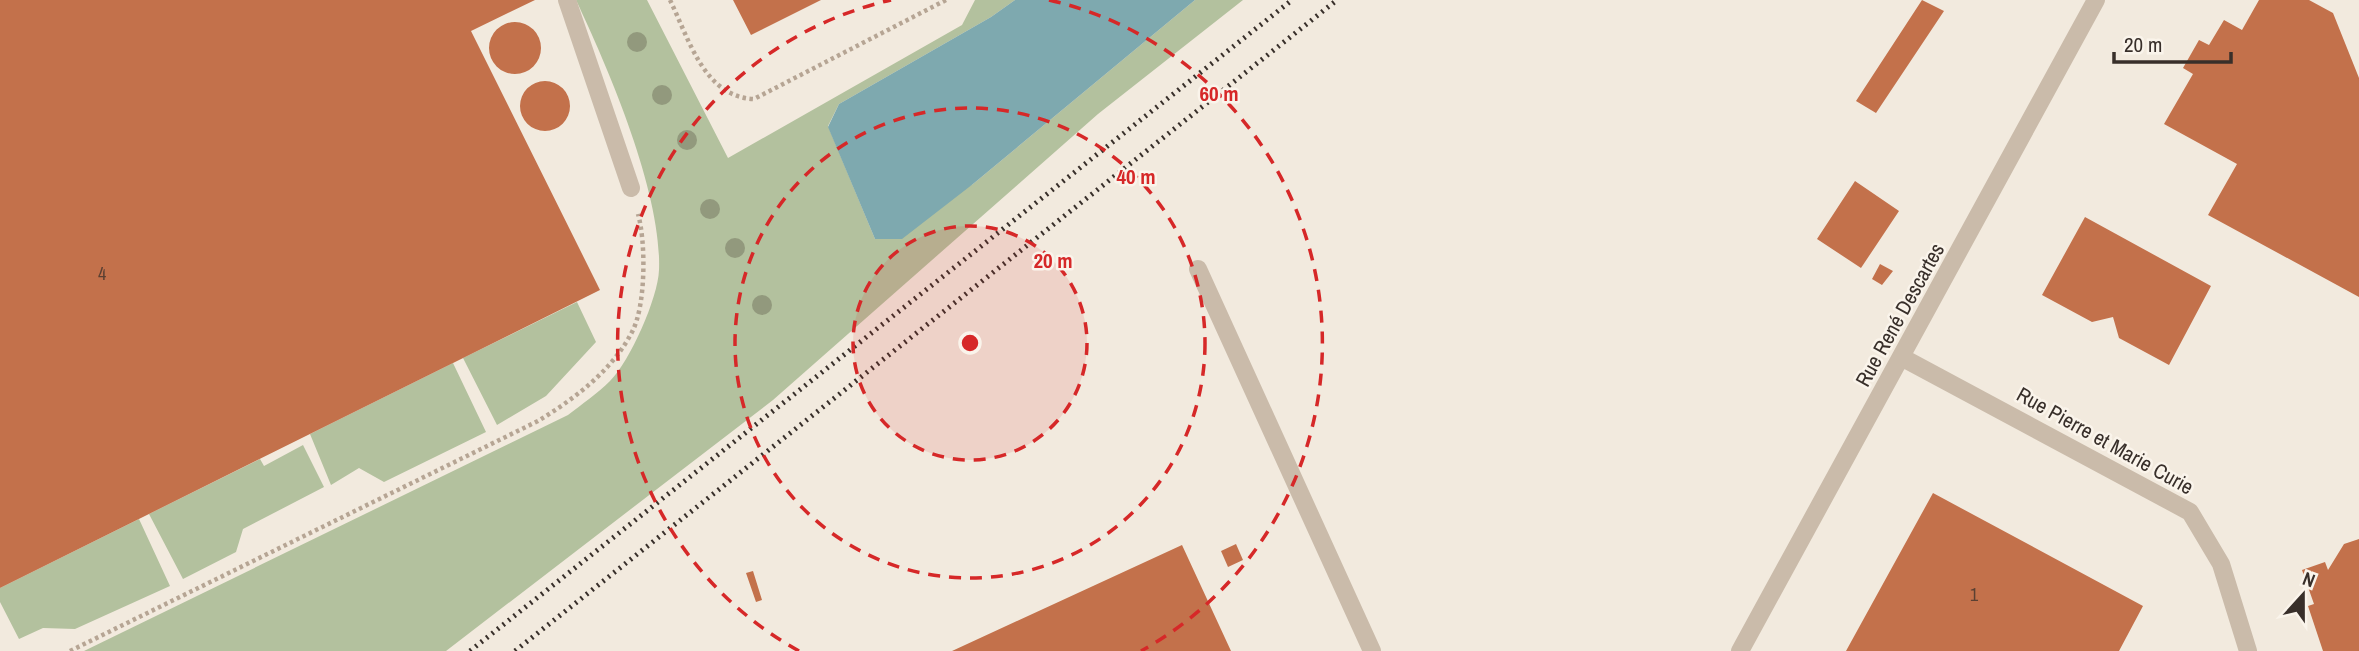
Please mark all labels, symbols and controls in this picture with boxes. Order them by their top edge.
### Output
scale bar [2114,21,2231,65]
text: 20 m [2124,30,2162,59]
text: 60 m [1199,79,1239,108]
text: 40 m [1116,162,1156,191]
street label: Rue René Descartes [1848,238,1951,392]
text: 20 m [1033,246,1073,275]
house number: 4 [98,261,106,286]
centre of rings [958,331,982,355]
street label: Rue Pierre et Marie Curie [2012,380,2199,501]
north arrow [2268,560,2338,630]
text: N [2299,565,2319,593]
house number: 1 [1970,582,1979,607]

